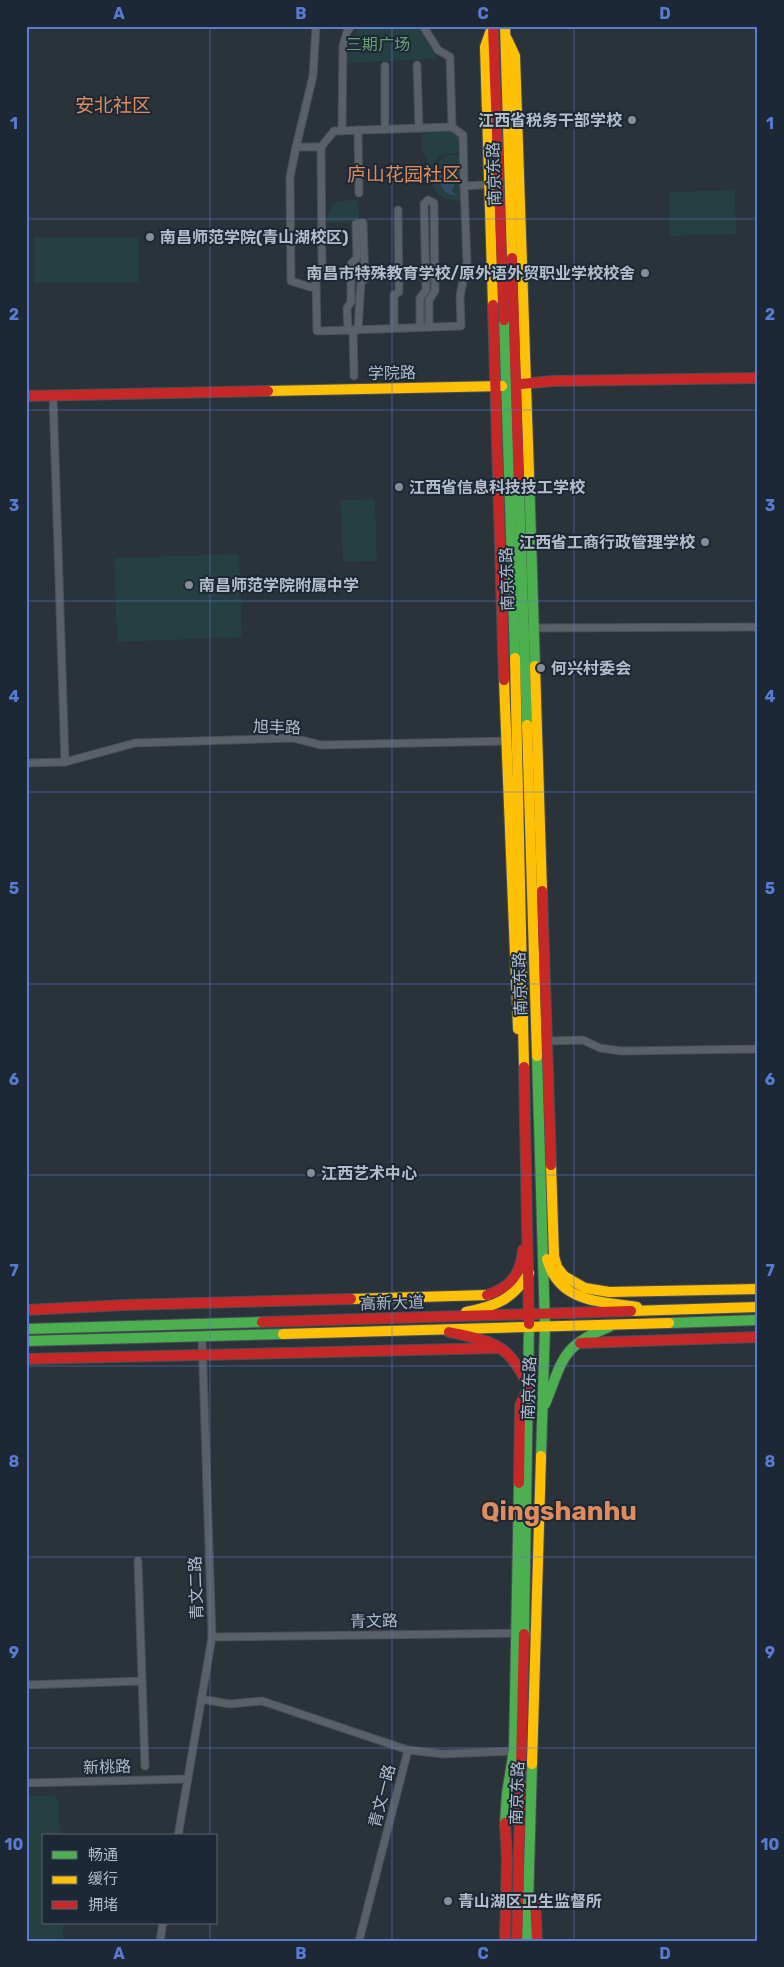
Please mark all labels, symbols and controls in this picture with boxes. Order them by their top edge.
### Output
text: A [113,4,125,23]
text: B [295,4,307,23]
text: C [477,4,489,23]
text: D [659,4,671,23]
park label: 三期广场 [346,35,410,54]
district label: 安北社区 [75,94,151,117]
place label: 江西省税务干部学校 [478,111,623,130]
text: 1 [10,114,18,133]
marker: 江西省税务干部学校 [626,114,638,126]
text: 1 [766,114,774,133]
street label: 南京东路 [483,142,505,206]
district label: 庐山花园社区 [347,163,461,186]
place label: 南昌师范学院(青山湖校区) [160,228,348,247]
marker: 南昌师范学院(青山湖校区) [144,231,156,243]
place label: 南昌市特殊教育学校/原外语外贸职业学校校舍 [306,264,635,283]
marker: 南昌市特殊教育学校/原外语外贸职业学校校舍 [639,267,651,279]
text: 2 [9,305,19,324]
text: 2 [765,305,775,324]
street label: 学院路 [368,363,416,383]
place label: 江西省信息科技技工学校 [409,478,586,497]
marker: 江西省信息科技技工学校 [393,481,405,493]
text: 3 [9,496,19,515]
text: 3 [765,496,775,515]
place label: 江西省工商行政管理学校 [519,533,696,552]
marker: 江西省工商行政管理学校 [699,536,711,548]
street label: 南京东路 [496,547,518,611]
place label: 南昌师范学院附属中学 [199,576,359,595]
marker: 南昌师范学院附属中学 [183,579,195,591]
place label: 何兴村委会 [551,659,631,678]
marker: 何兴村委会 [535,662,547,674]
text: 4 [9,687,20,706]
text: 4 [765,687,776,706]
street label: 旭丰路 [253,717,301,737]
text: 5 [9,879,19,898]
text: 5 [765,879,775,898]
street label: 南京东路 [509,952,531,1016]
text: 6 [9,1070,19,1089]
text: 6 [765,1070,775,1089]
place label: 江西艺术中心 [321,1164,417,1183]
marker: 江西艺术中心 [305,1167,317,1179]
text: 7 [9,1261,19,1280]
text: 7 [765,1261,775,1280]
street label: 高新大道 [360,1292,424,1314]
street label: 南京东路 [518,1356,540,1420]
text: 8 [9,1452,20,1471]
text: 8 [765,1452,776,1471]
district label: Qingshanhu [481,1496,637,1527]
street label: 青文二路 [185,1556,207,1620]
street label: 青文路 [350,1611,398,1631]
text: 9 [9,1643,19,1662]
text: 9 [765,1643,775,1662]
street label: 新桃路 [83,1757,131,1777]
street label: 南京东路 [506,1761,528,1825]
street label: 青文一路 [365,1763,399,1829]
legend [42,1834,218,1924]
text: 10 [5,1835,24,1854]
text: 10 [761,1835,780,1854]
text: 畅通 [88,1846,118,1864]
text: 缓行 [88,1870,118,1888]
place label: 青山湖区卫生监督所 [458,1892,602,1911]
marker: 青山湖区卫生监督所 [442,1895,454,1907]
text: 拥堵 [88,1896,118,1914]
text: A [113,1944,125,1963]
text: B [295,1944,307,1963]
text: C [477,1944,489,1963]
text: D [659,1944,671,1963]

